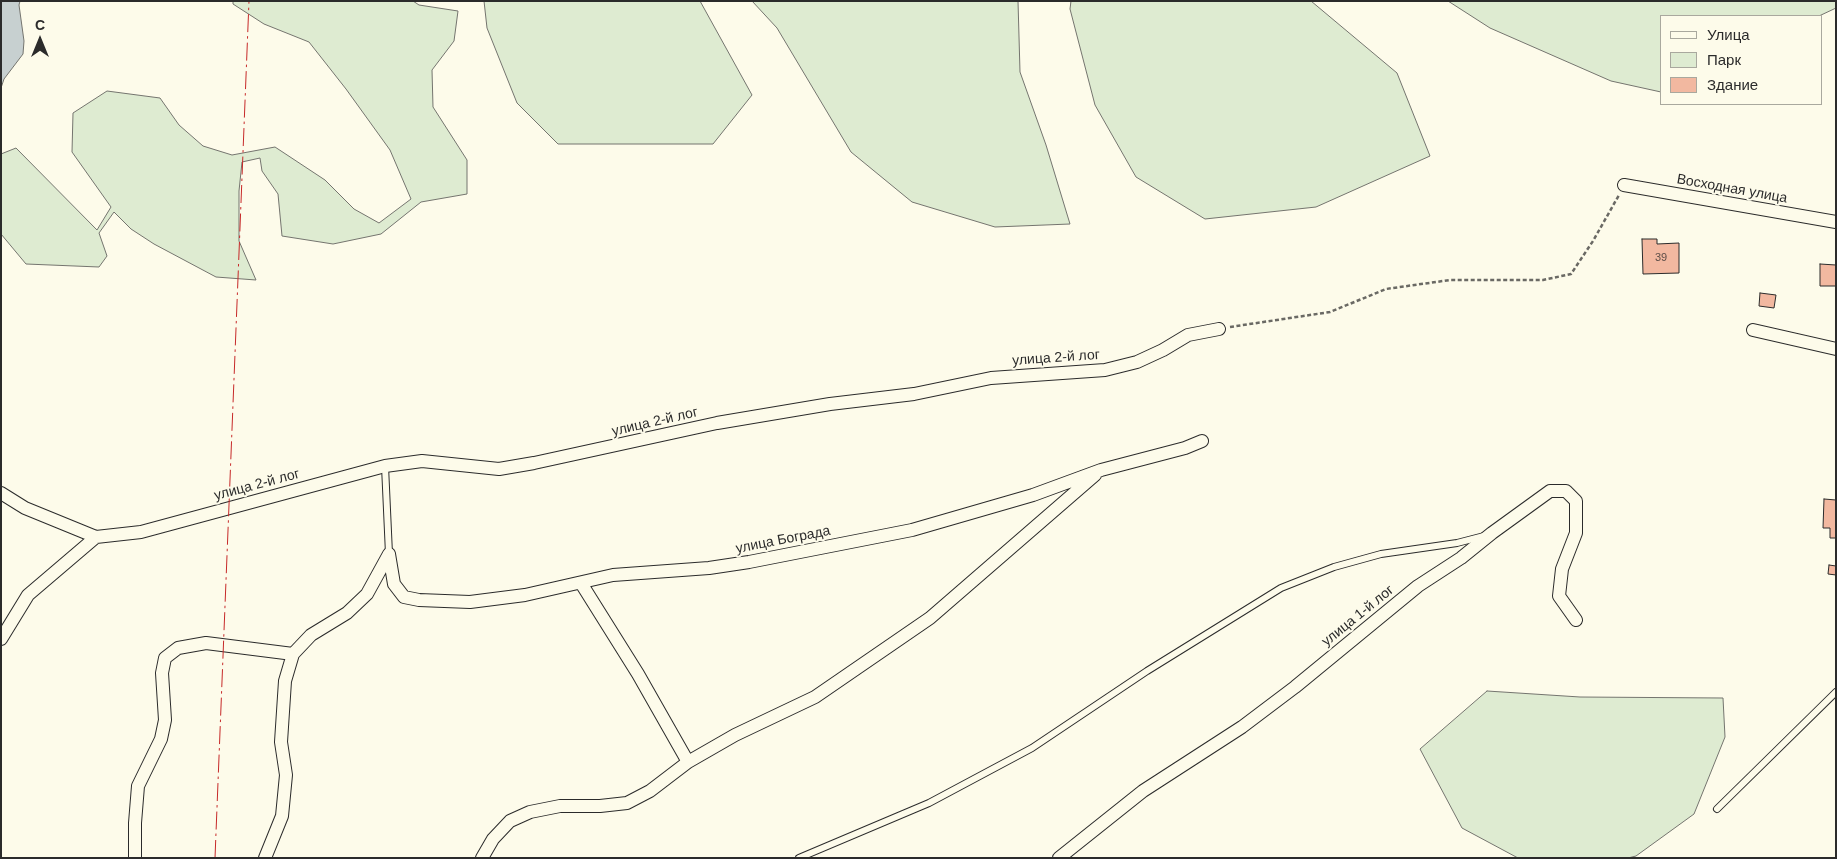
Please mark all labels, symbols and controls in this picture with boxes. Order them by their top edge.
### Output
north arrow [15,15,65,65]
legend [1660,15,1822,105]
text: С [35,17,45,33]
text: Улица [1707,26,1750,43]
text: Парк [1707,51,1741,68]
text: Здание [1707,76,1758,93]
street label: Восходная улица [1675,171,1789,207]
house number: 39 [1655,251,1667,265]
street label: улица 2-й лог [1012,347,1100,369]
street label: улица 2-й лог [610,404,700,440]
street label: улица 2-й лог [212,466,302,504]
street label: улица Бограда [734,523,832,557]
street label: улица 1-й лог [1319,582,1397,650]

